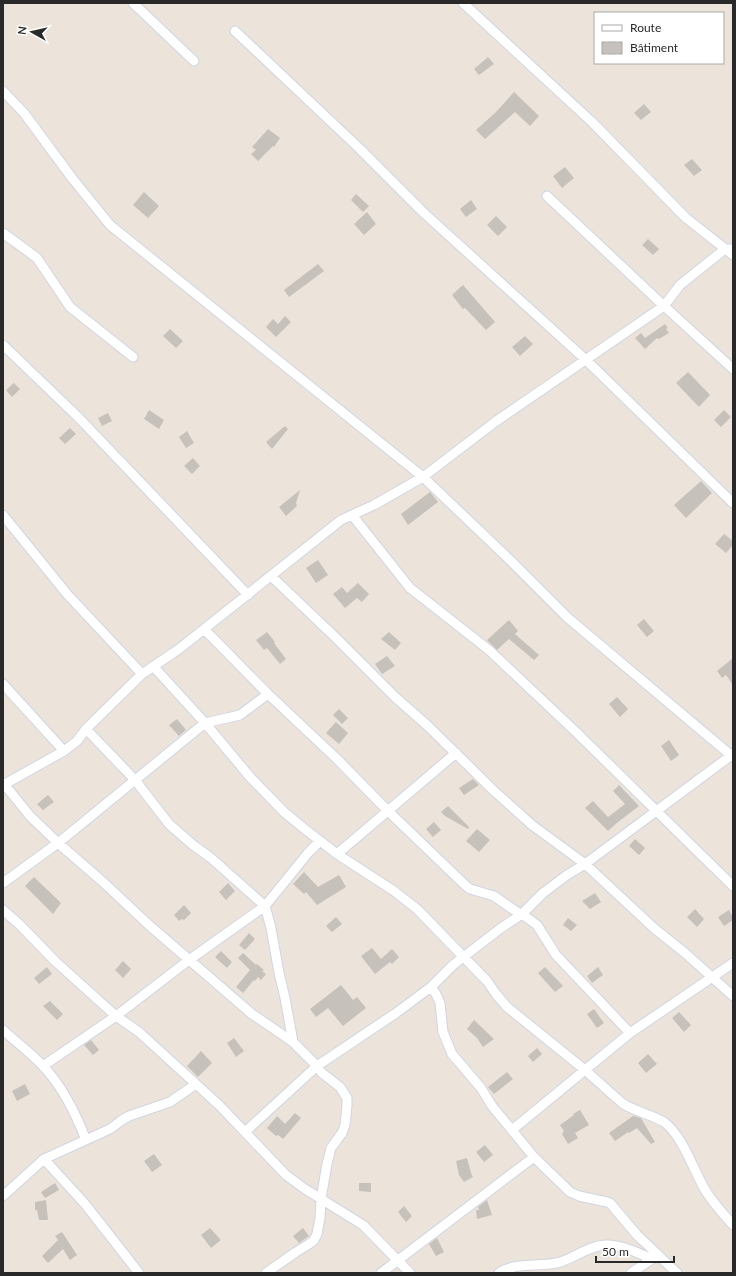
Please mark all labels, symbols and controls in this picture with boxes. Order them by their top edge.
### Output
north arrow [12,12,52,52]
legend [594,12,724,64]
text: Route [630,20,661,35]
text: N [15,25,29,36]
text: Bâtiment [630,40,679,55]
scale bar [596,1238,674,1264]
text: 50 m [602,1244,629,1259]

